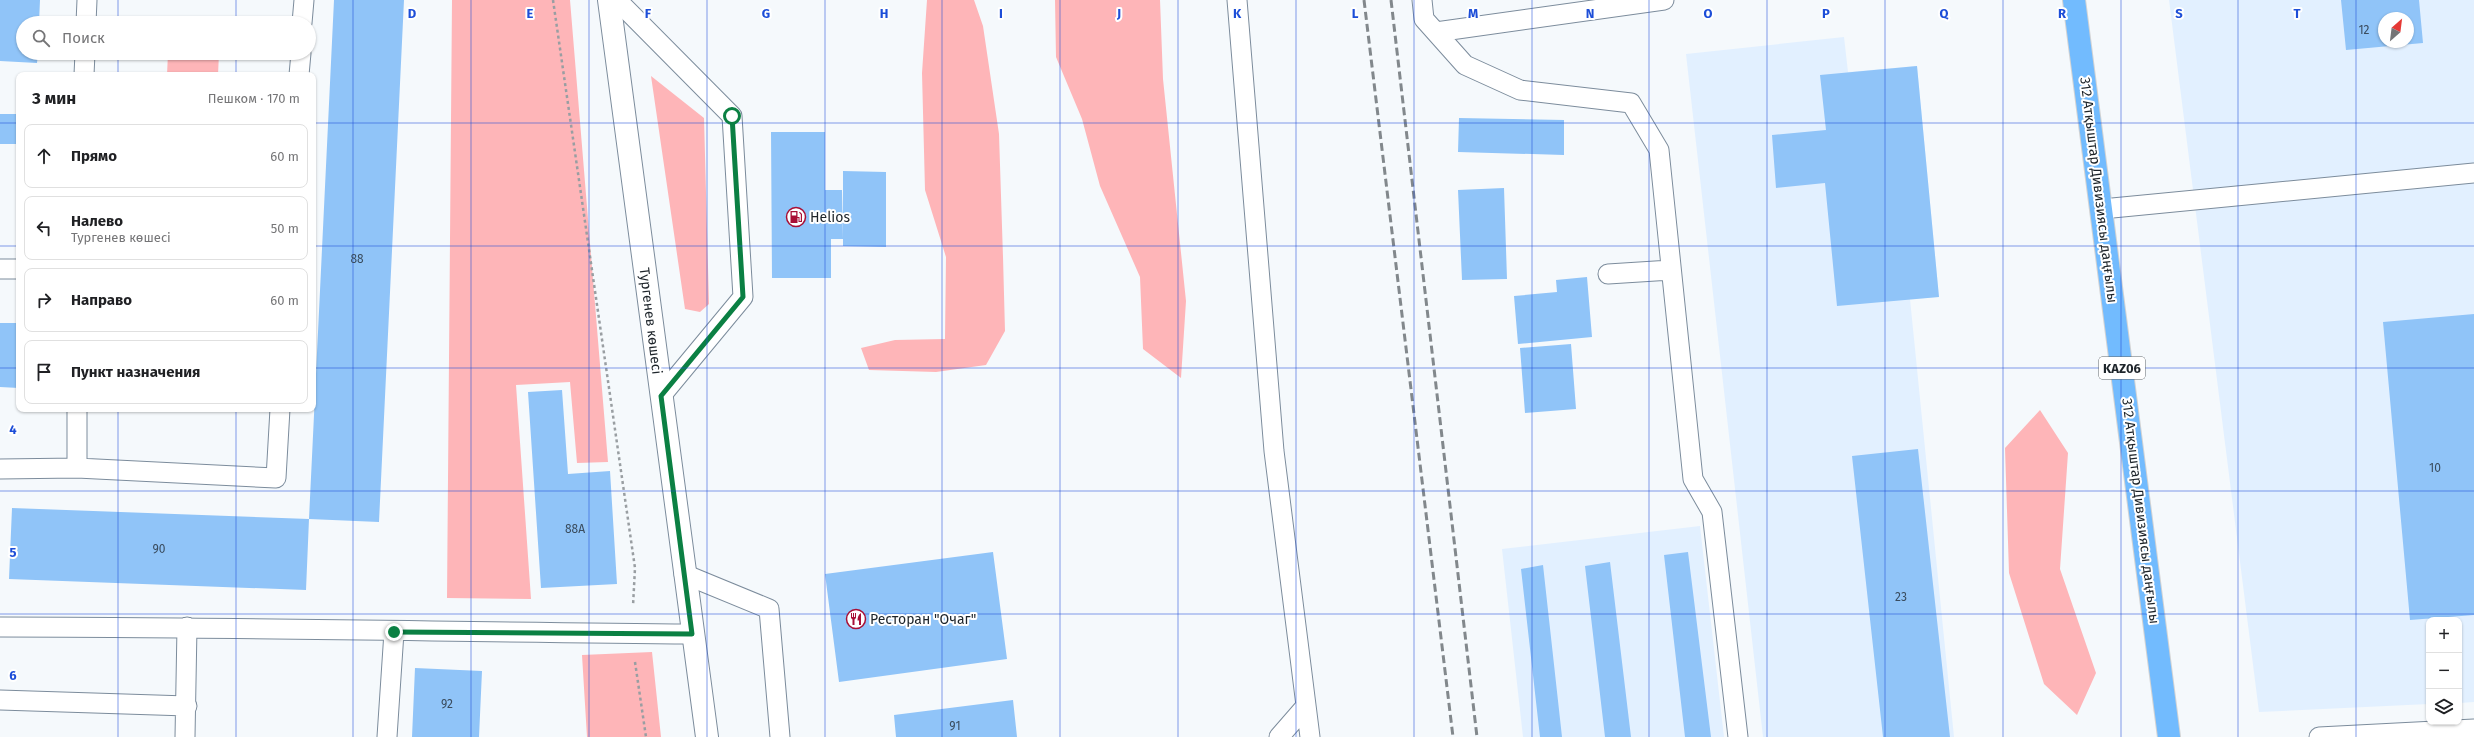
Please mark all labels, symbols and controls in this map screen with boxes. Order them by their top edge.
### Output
text: D [408,6,417,21]
text: E [527,6,534,21]
text: F [645,6,652,21]
text: G [762,6,770,21]
text: H [880,6,888,21]
text: I [999,6,1003,21]
text: J [1116,6,1121,21]
text: K [1233,6,1242,21]
text: L [1352,6,1359,21]
text: M [1468,6,1478,21]
text: N [1586,6,1594,21]
text: O [1704,6,1713,21]
text: P [1822,6,1830,21]
text: Q [1940,6,1950,21]
text: R [2058,6,2067,21]
text: S [2175,6,2183,21]
text: T [2293,6,2301,21]
north arrow [2378,12,2414,48]
search box [16,16,316,60]
house number: 12 [2358,23,2370,37]
icon: search [30,27,52,49]
text: Поиск [62,29,105,47]
street label: 312 Атқыштар Дивизиясы даңғылы [2076,76,2121,304]
text: 3 мин [32,88,76,109]
text: Пешком · 170 m [208,91,300,106]
route start [723,107,741,125]
icon: ahead [33,145,55,167]
text: Прямо [71,147,117,165]
text: 60 m [270,149,299,164]
fuel station icon: Helios [785,206,807,228]
place label: Helios [810,209,850,226]
text: Налево [71,212,123,230]
icon: left [33,217,55,239]
text: 50 m [271,221,299,236]
text: Тургенев көшесі [71,230,171,245]
house number: 88 [350,252,364,266]
street label: Тургенев көшесі [636,267,665,375]
icon: right [33,289,55,311]
text: Направо [71,291,132,309]
text: 60 m [270,293,299,308]
road number: KАZ06 [2099,357,2145,379]
icon: arrive [33,361,55,383]
text: Пункт назначения [71,363,200,381]
street label: 312 Атқыштар Дивизиясы даңғылы [2118,397,2163,625]
text: 4 [9,422,17,437]
house number: 10 [2429,461,2441,475]
house number: 88А [565,522,585,536]
house number: 90 [153,542,166,556]
text: 5 [10,545,17,560]
house number: 23 [1895,590,1907,604]
restaurant icon: Ресторан "Очаг" [845,608,867,630]
place label: Ресторан "Очаг" [870,611,976,628]
map controls [2426,617,2462,725]
button: + [2426,617,2462,653]
route end [385,623,403,641]
button: − [2426,653,2462,689]
text: 6 [9,668,17,683]
button: layers [2426,689,2462,725]
house number: 92 [441,697,453,711]
house number: 91 [949,719,961,733]

